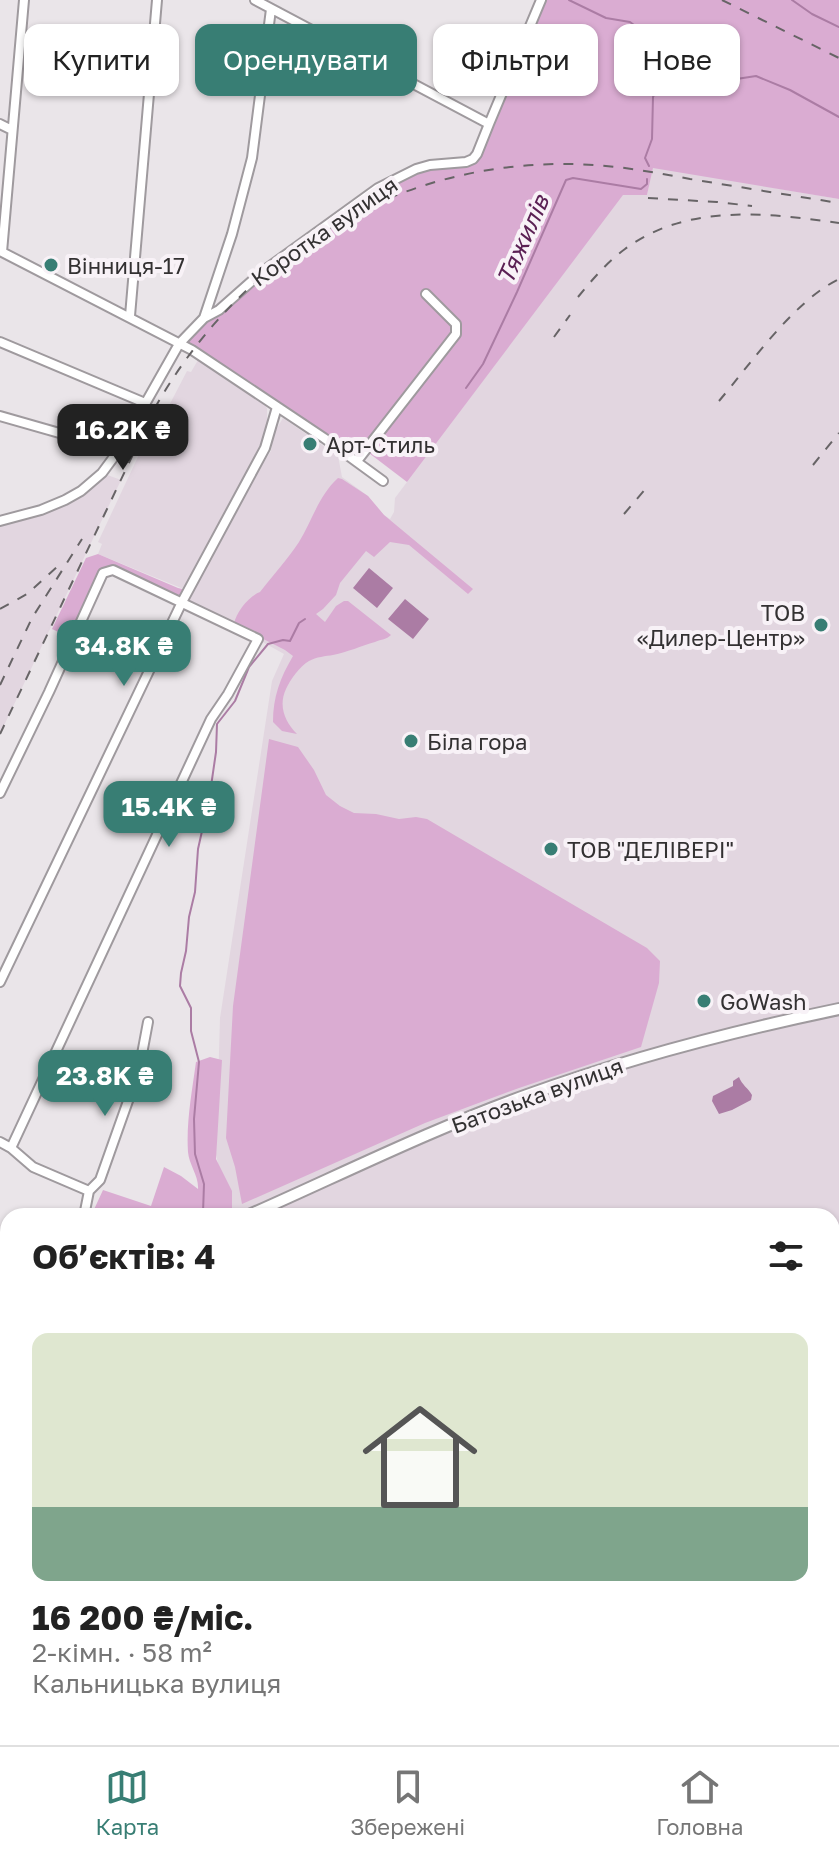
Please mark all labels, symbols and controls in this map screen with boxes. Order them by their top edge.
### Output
chip: Купити [24,24,179,96]
chip: Орендувати [195,24,417,96]
chip: Фільтри [433,24,598,96]
chip: Нове [614,24,740,96]
street label: Коротка вулиця [246,171,402,291]
water label: Тяжилів [490,189,555,288]
place label: Вінниця-17 [67,252,185,279]
marker: Вінниця-17 [42,256,60,274]
pin: 16.2K ₴ [49,404,197,472]
text: 16.2K ₴ [75,414,171,445]
place label: Арт-Стиль [326,431,435,458]
marker: Арт-Стиль [301,435,319,453]
place label: ТОВ «Дилер-Центр» [637,599,805,651]
marker: ТОВ «Дилер-Центр» [812,616,830,634]
pin: 34.8K ₴ [50,620,198,688]
text: 34.8K ₴ [75,630,173,661]
place label: Біла гора [427,728,527,755]
marker: Біла гора [402,732,420,750]
pin: 15.4K ₴ [95,781,243,849]
text: 15.4K ₴ [121,791,217,822]
place label: ТОВ "ДЕЛІВЕРІ" [567,836,734,863]
marker: ТОВ "ДЕЛІВЕРІ" [542,840,560,858]
place label: GoWash [720,988,807,1015]
marker: GoWash [695,992,713,1010]
pin: 23.8K ₴ [31,1050,179,1118]
street label: Батозька вулиця [448,1051,626,1139]
text: 23.8K ₴ [56,1060,154,1091]
icon: filters [764,1234,808,1278]
text: Об’єктів: 4 [32,1236,216,1276]
icon: home [348,1385,492,1529]
text: 16 200 ₴/міс. [32,1597,254,1637]
text: 2-кімн. · 58 m² [32,1637,212,1668]
text: Кальницька вулиця [32,1668,281,1699]
tab: Карта [96,1765,159,1840]
tab: Збережені [350,1765,465,1840]
tab: Головна [656,1765,743,1840]

